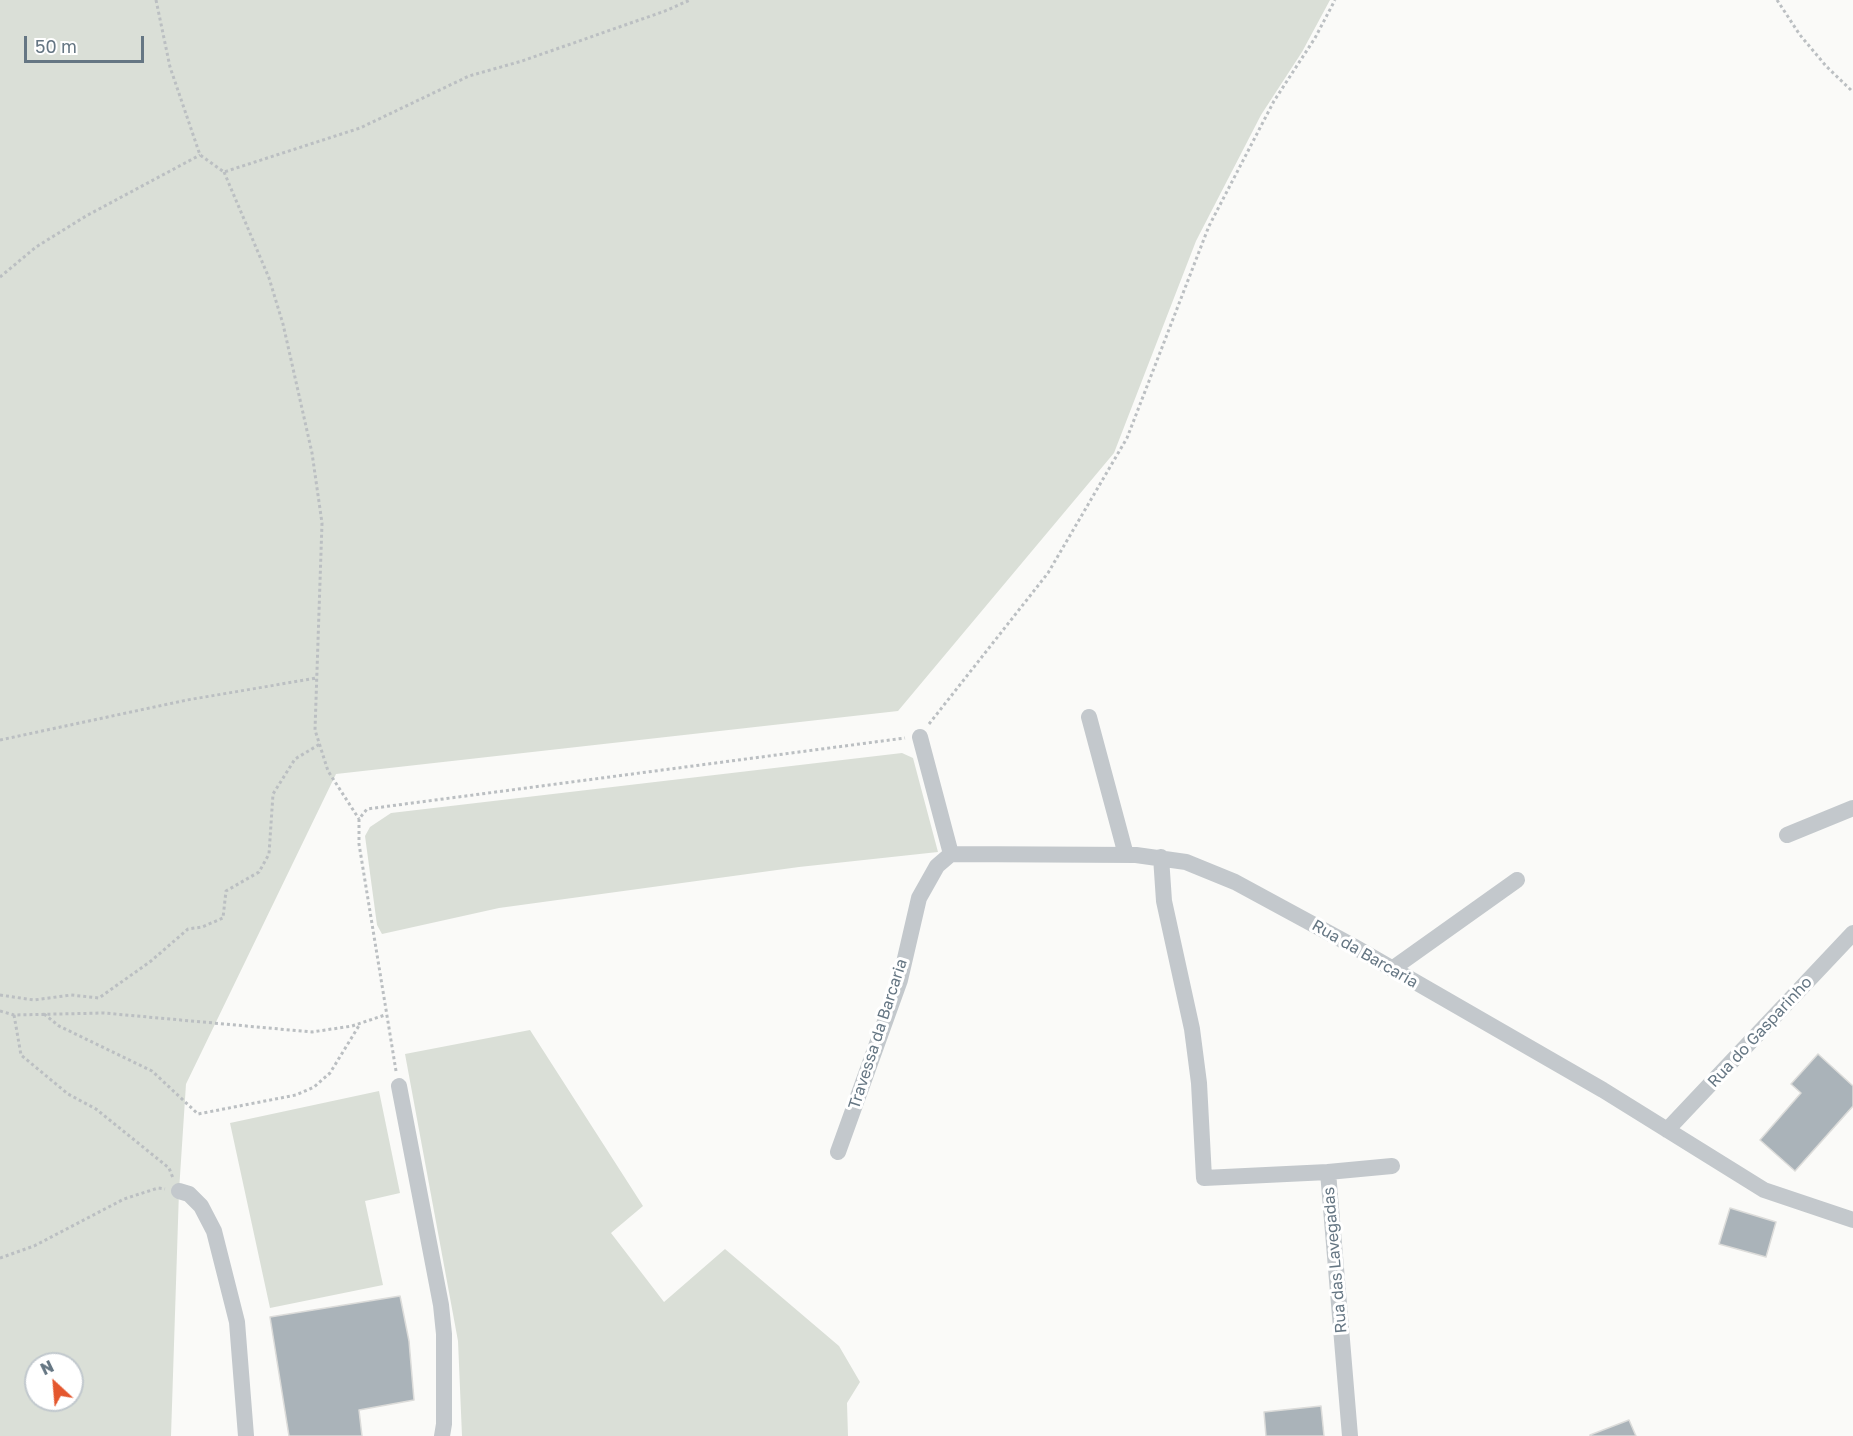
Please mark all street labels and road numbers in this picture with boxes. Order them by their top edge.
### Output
street label: Rua da Barcaria [1309,916,1421,992]
street label: Travessa da Barcaria [845,956,911,1112]
street label: Rua do Gasparinho [1704,973,1816,1091]
street label: Rua das Lavegadas [1319,1186,1351,1334]

